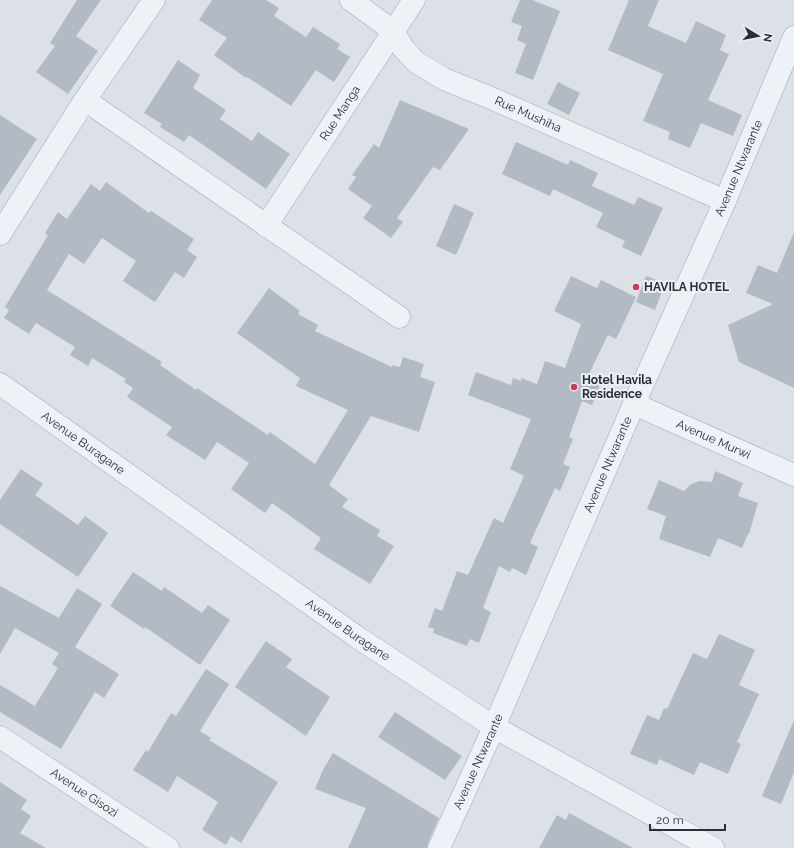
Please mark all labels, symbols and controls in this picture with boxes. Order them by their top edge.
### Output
north arrow [738,16,778,56]
text: N [760,32,774,43]
street label: Rue Manga [317,83,363,143]
street label: Rue Mushiha [492,93,564,135]
street label: Avenue Ntwarante [712,118,765,218]
place label: HAVILA HOTEL [644,280,729,294]
marker: HAVILA HOTEL [631,282,641,292]
place label: Hotel Havila Residence [582,373,652,401]
marker: Hotel Havila Residence [569,382,579,392]
street label: Avenue Buragane [39,409,128,477]
street label: Avenue Ntwarante [581,414,635,515]
street label: Avenue Murwi [674,417,753,462]
street label: Avenue Buragane [303,596,393,664]
street label: Avenue Ntwarante [451,712,506,811]
street label: Avenue Gisozi [48,765,121,820]
scale bar [650,806,725,832]
text: 20 m [656,813,684,827]

